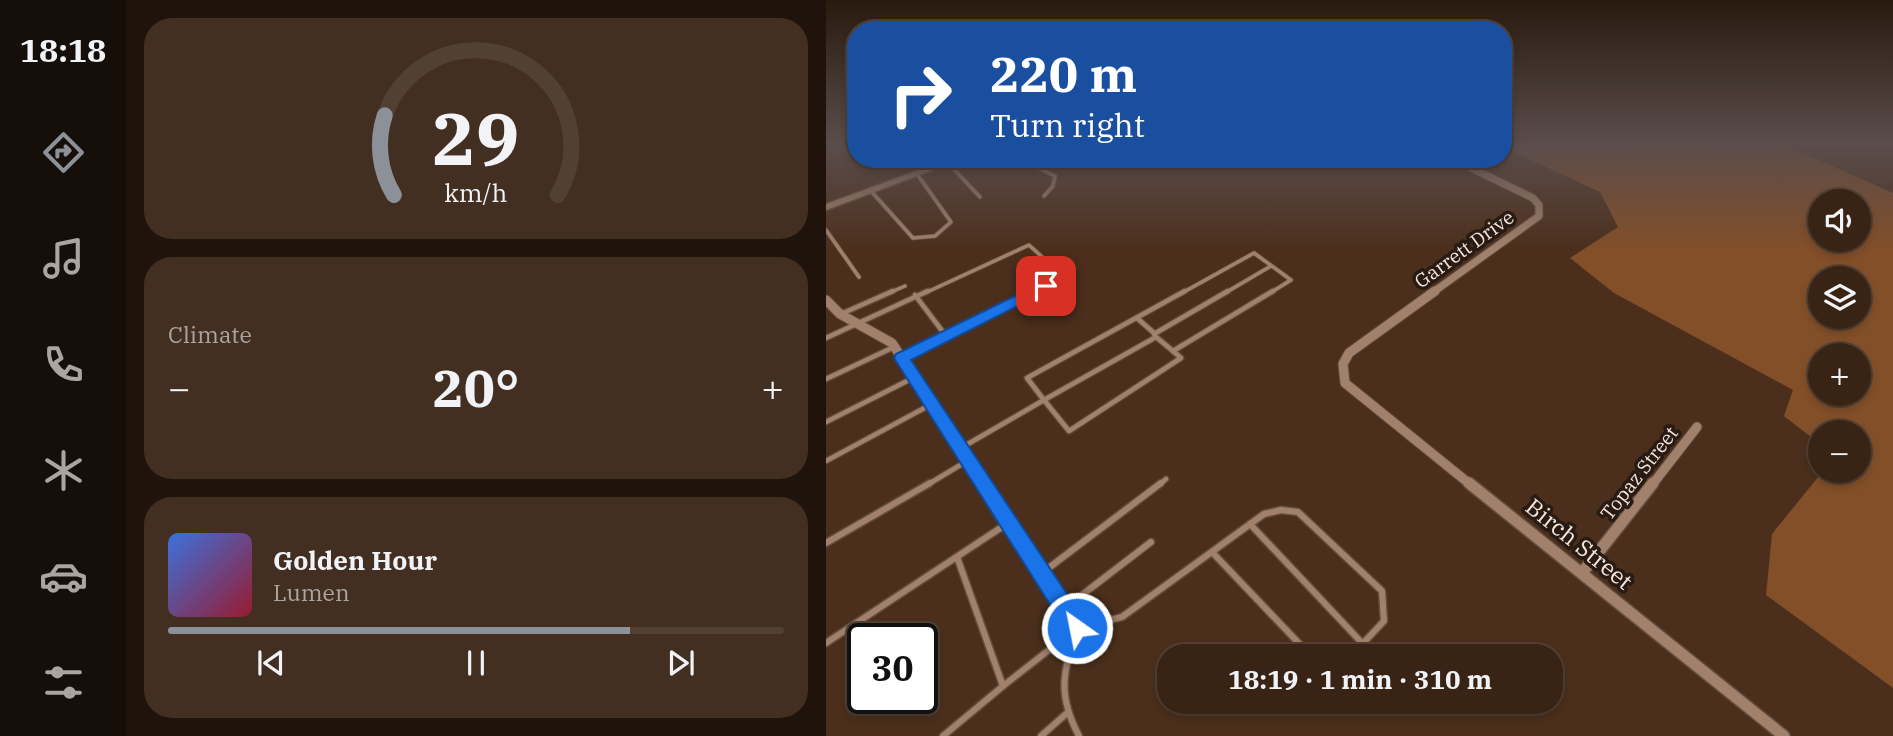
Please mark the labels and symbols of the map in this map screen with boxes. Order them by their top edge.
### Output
street label: Garrett Drive [1410,205,1518,293]
pin [1016,256,1076,316]
street label: Topaz Street [1595,421,1683,524]
street label: Birch Street [1520,491,1639,595]
position arrow [1040,591,1114,665]
speed limit sign: 30 [847,623,938,714]

